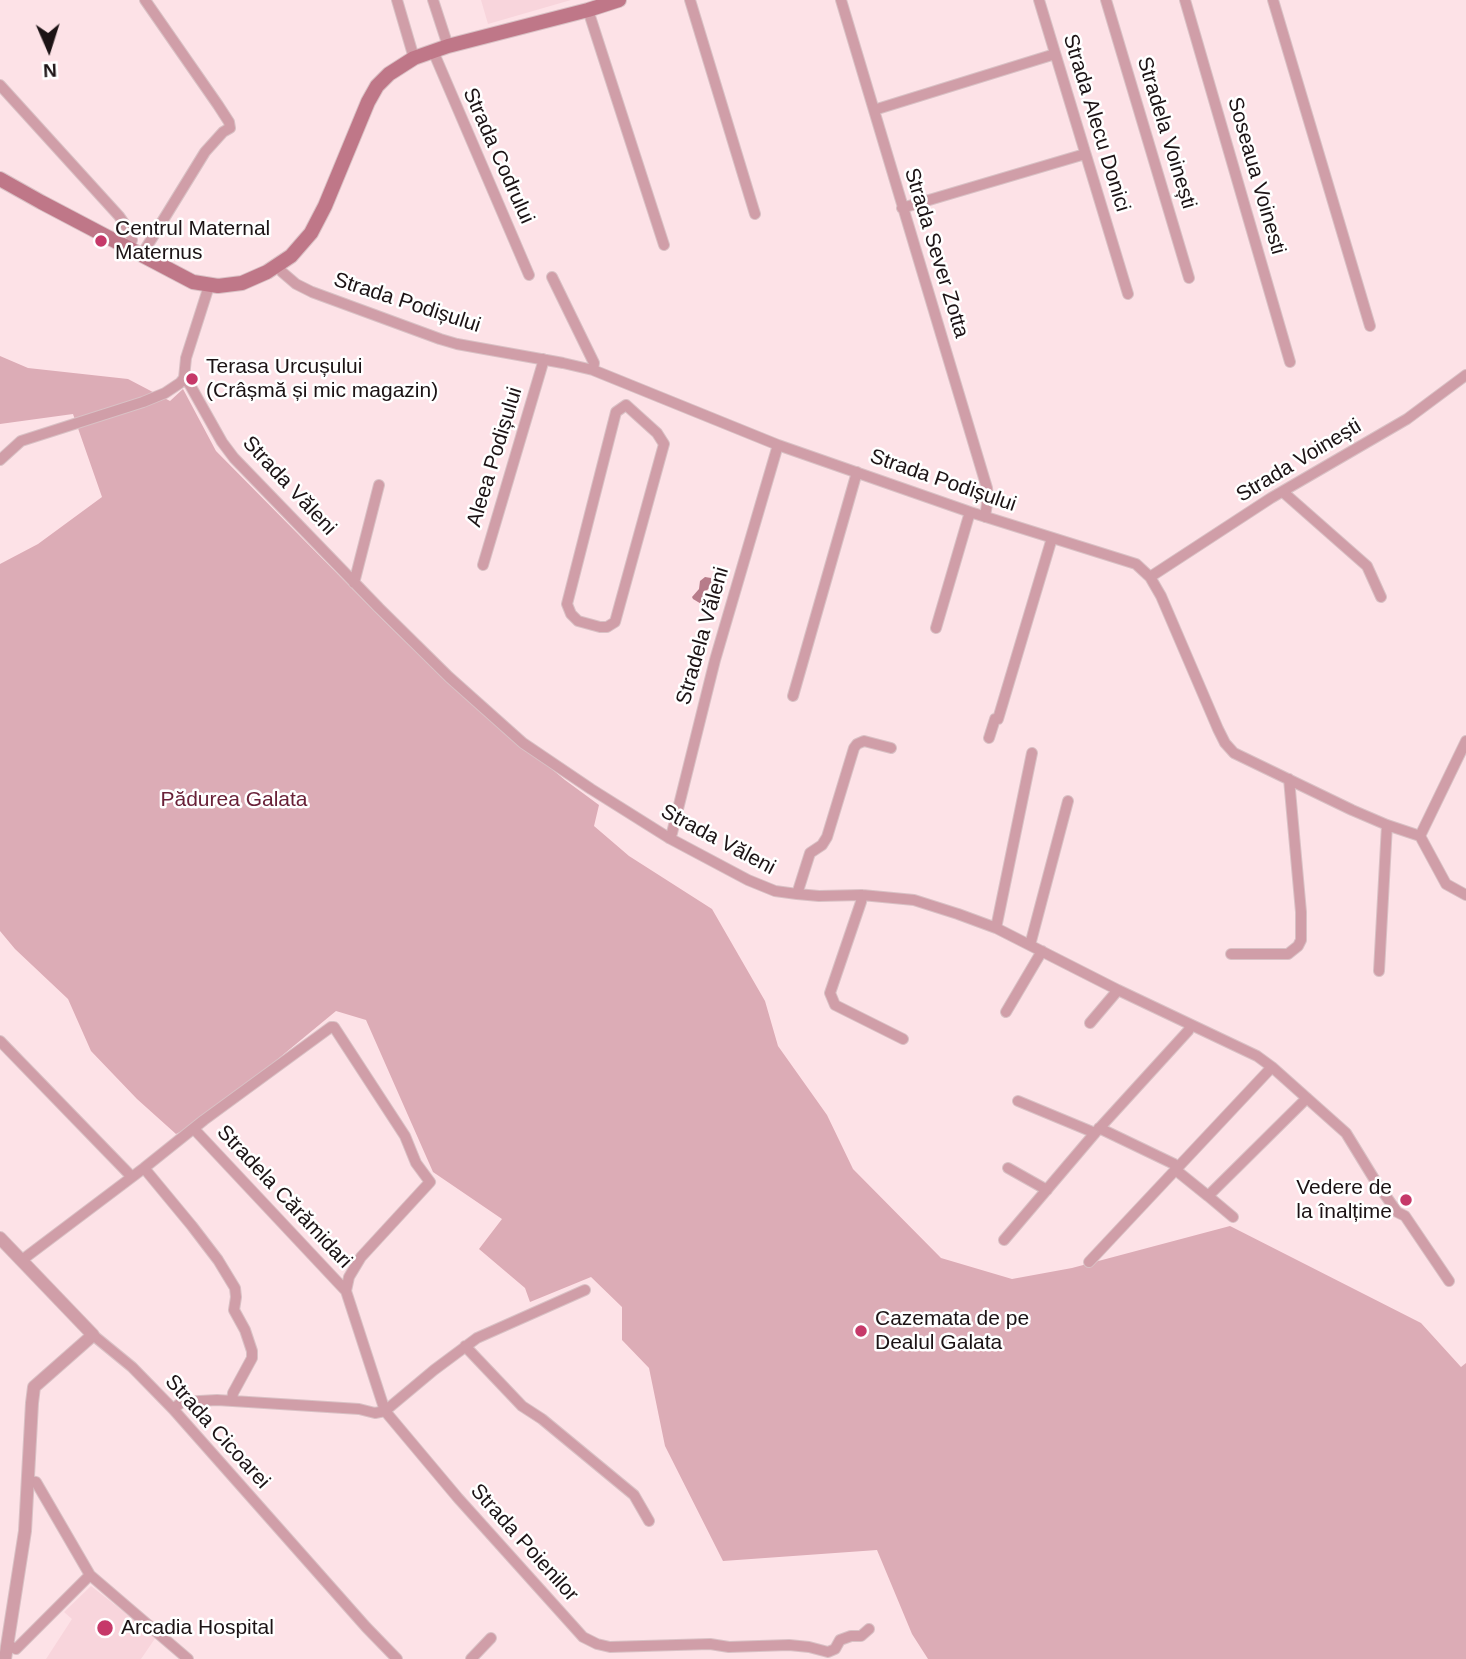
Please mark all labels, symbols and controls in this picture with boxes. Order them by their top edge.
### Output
north arrow [14,14,84,84]
street label: Strada Alecu Donici [1057,31,1135,215]
street label: Stradela Voinești [1131,54,1201,212]
text: N [43,60,58,81]
street label: Strada Codrului [457,84,539,228]
street label: Soseaua Voinesti [1222,95,1290,257]
street label: Strada Sever Zotta [898,165,974,341]
place label: Centrul Maternal Maternus [115,216,270,266]
marker: Centrul Maternal Maternus [93,233,109,249]
street label: Strada Podișului [330,267,484,339]
place label: Terasa Urcușului (Crâșmă și mic magazin) [206,354,438,404]
marker: Terasa Urcușului (Crâșmă și mic magazin) [184,371,200,387]
street label: Aleea Podișului [462,384,528,530]
street label: Strada Voinești [1232,414,1366,508]
street label: Strada Văleni [237,431,341,541]
street label: Strada Podișului [867,444,1019,518]
street label: Stradela Văleni [671,564,735,708]
park label: Pădurea Galata [160,787,308,813]
street label: Strada Văleni [656,799,780,881]
street label: Stradela Cărămidari [211,1120,357,1274]
place label: Vedere de la înalțime [1296,1175,1392,1225]
marker: Vedere de la înalțime [1398,1192,1414,1208]
place label: Cazemata de pe Dealul Galata [875,1306,1029,1356]
marker: Cazemata de pe Dealul Galata [853,1323,869,1339]
street label: Strada Cicoarei [159,1370,275,1494]
street label: Strada Poienilor [465,1479,583,1607]
place label: Arcadia Hospital [121,1615,274,1641]
marker: Arcadia Hospital [95,1618,115,1638]

